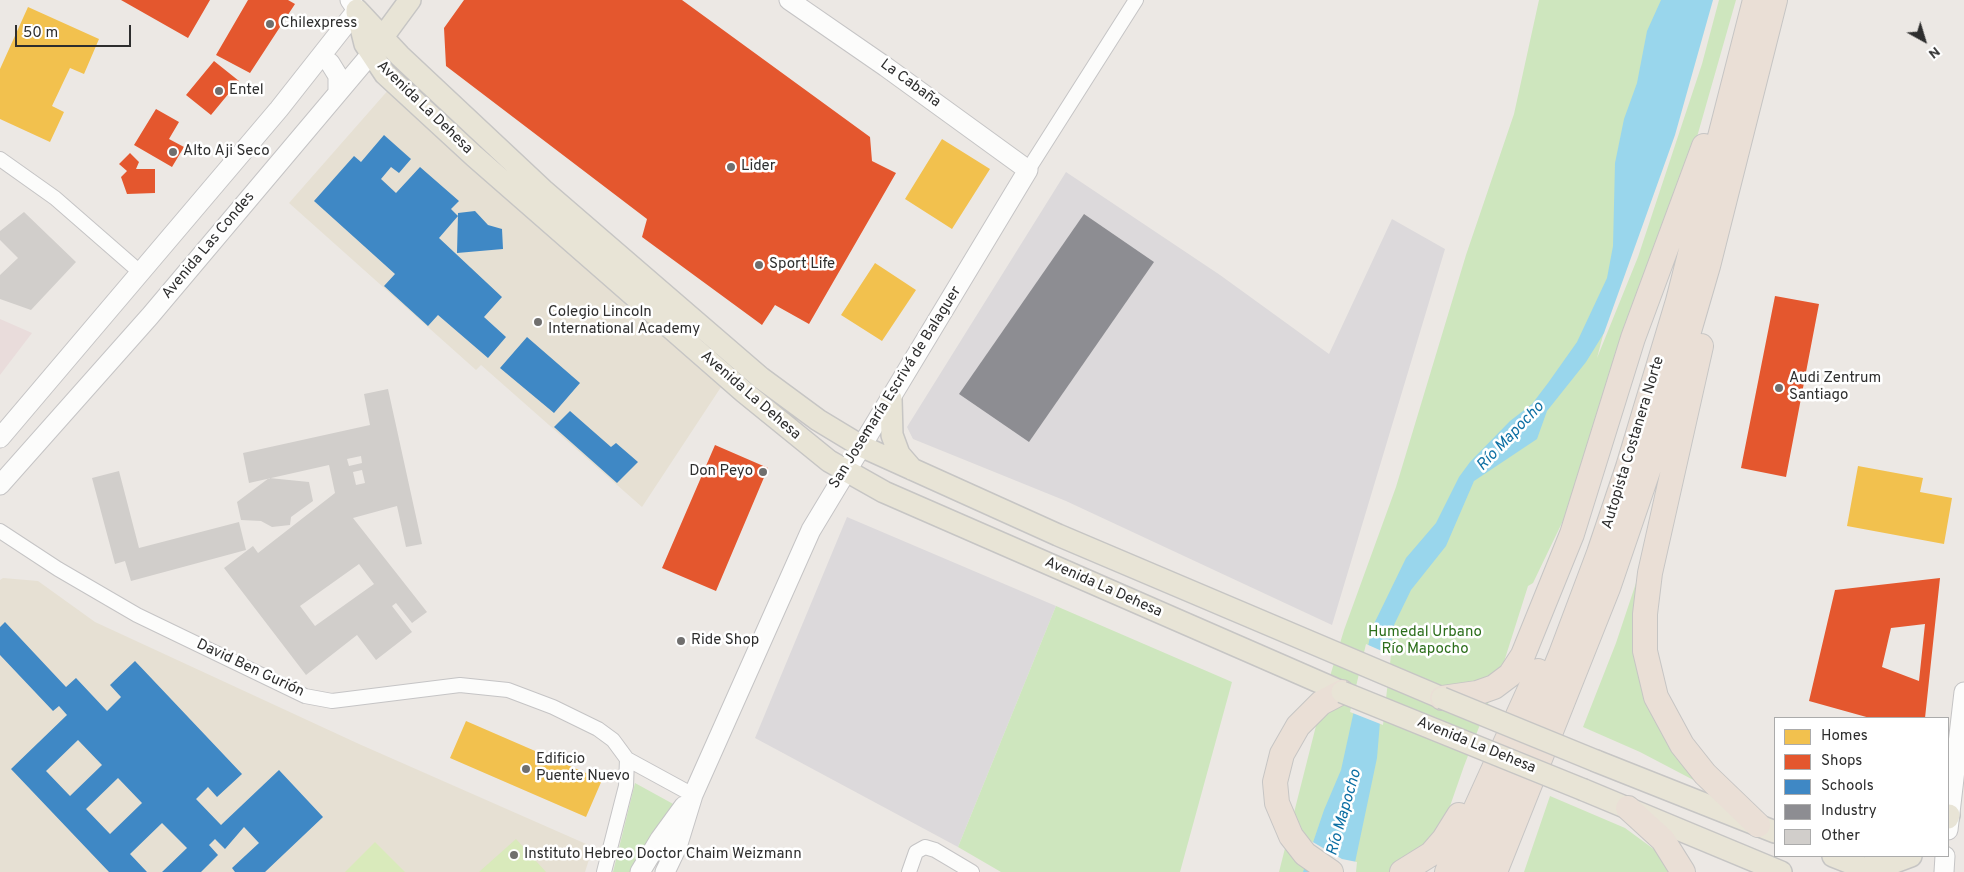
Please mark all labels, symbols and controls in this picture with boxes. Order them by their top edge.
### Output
scale bar [18,15,134,47]
place label: Chilexpress [280,15,357,33]
north arrow [1899,15,1949,65]
marker: Chilexpress [264,18,276,30]
text: 50 m [23,24,58,43]
text: N [1924,42,1943,62]
street label: La Cabaña [876,56,944,112]
street label: Avenida La Dehesa [372,58,476,158]
place label: Entel [229,82,264,100]
marker: Entel [213,85,225,97]
place label: Alto Aji Seco [183,143,270,161]
marker: Alto Aji Seco [167,146,179,158]
place label: Lider [741,158,776,176]
marker: Lider [725,161,737,173]
street label: Avenida Las Condes [159,189,259,303]
place label: Sport Life [769,256,835,274]
marker: Sport Life [753,259,765,271]
street label: San Josemaría Escrivá de Balaguer [826,284,966,492]
place label: Colegio Lincoln International Academy [548,304,700,339]
marker: Colegio Lincoln International Academy [532,316,544,328]
street label: Avenida La Dehesa [696,348,804,444]
street label: Autopista Costanera Norte [1599,355,1669,531]
place label: Audi Zentrum Santiago [1789,370,1881,405]
marker: Audi Zentrum Santiago [1773,382,1785,394]
water label: Río Mapocho [1473,398,1549,476]
place label: Don Peyo [689,463,753,481]
marker: Don Peyo [757,466,769,478]
street label: Avenida La Dehesa [1041,554,1165,622]
park label: Humedal Urbano Río Mapocho [1368,624,1482,659]
place label: Ride Shop [691,632,759,650]
marker: Ride Shop [675,635,687,647]
street label: David Ben Gurión [193,636,307,702]
street label: Avenida La Dehesa [1414,714,1538,778]
legend [1774,717,1949,857]
text: Homes [1821,727,1868,746]
place label: Edificio Puente Nuevo [536,751,630,786]
text: Shops [1821,752,1862,771]
marker: Edificio Puente Nuevo [520,763,532,775]
water label: Río Mapocho [1324,768,1366,858]
text: Schools [1821,777,1874,796]
text: Industry [1821,802,1877,821]
text: Other [1821,827,1860,846]
place label: Instituto Hebreo Doctor Chaim Weizmann [524,846,802,864]
marker: Instituto Hebreo Doctor Chaim Weizmann [508,849,520,861]

